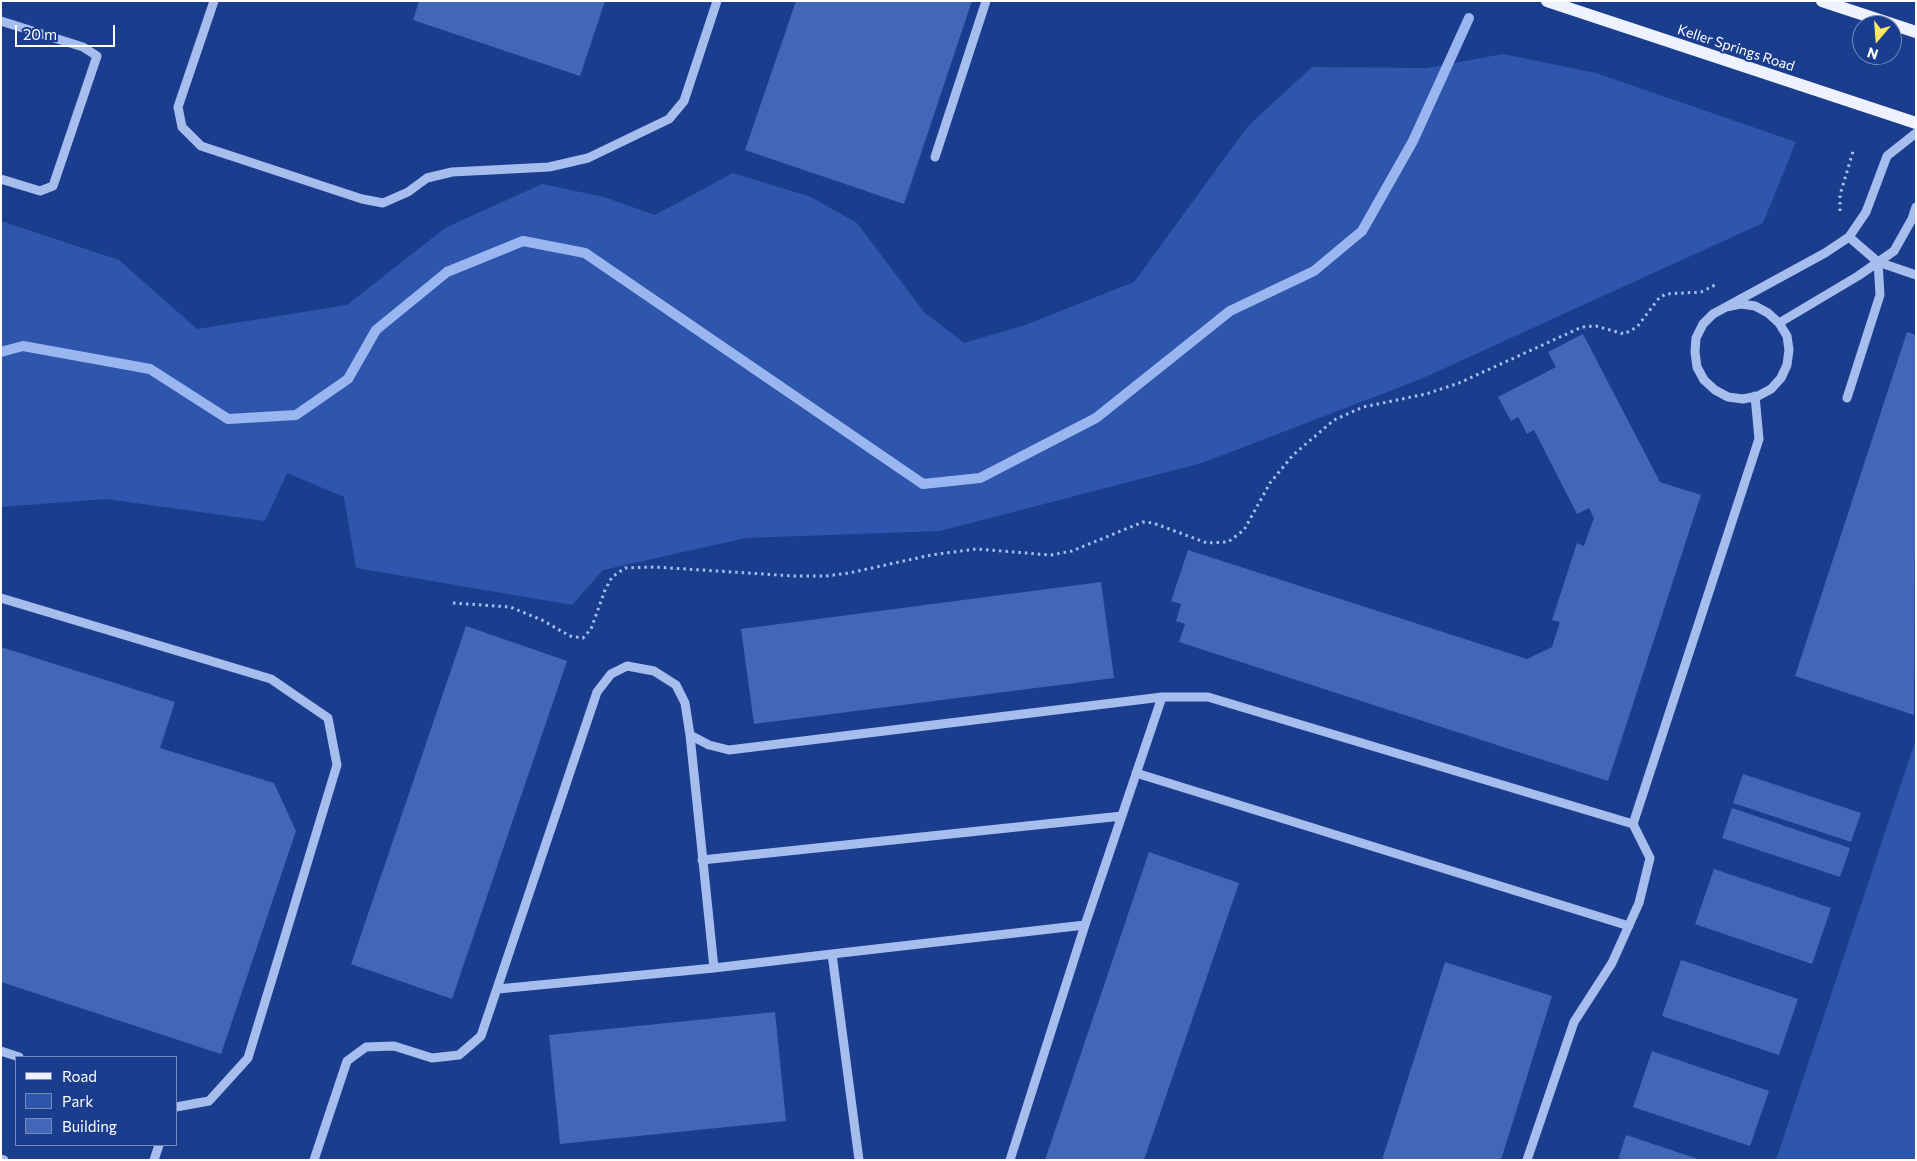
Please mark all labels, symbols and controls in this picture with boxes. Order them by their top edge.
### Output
scale bar [18,15,118,47]
north arrow [1852,15,1902,65]
street label: Keller Springs Road [1675,21,1797,75]
text: 20 m [23,25,57,43]
text: N [1865,44,1880,63]
legend [15,1056,178,1146]
text: Road [62,1067,97,1085]
text: Park [62,1092,93,1110]
text: Building [62,1117,117,1135]

